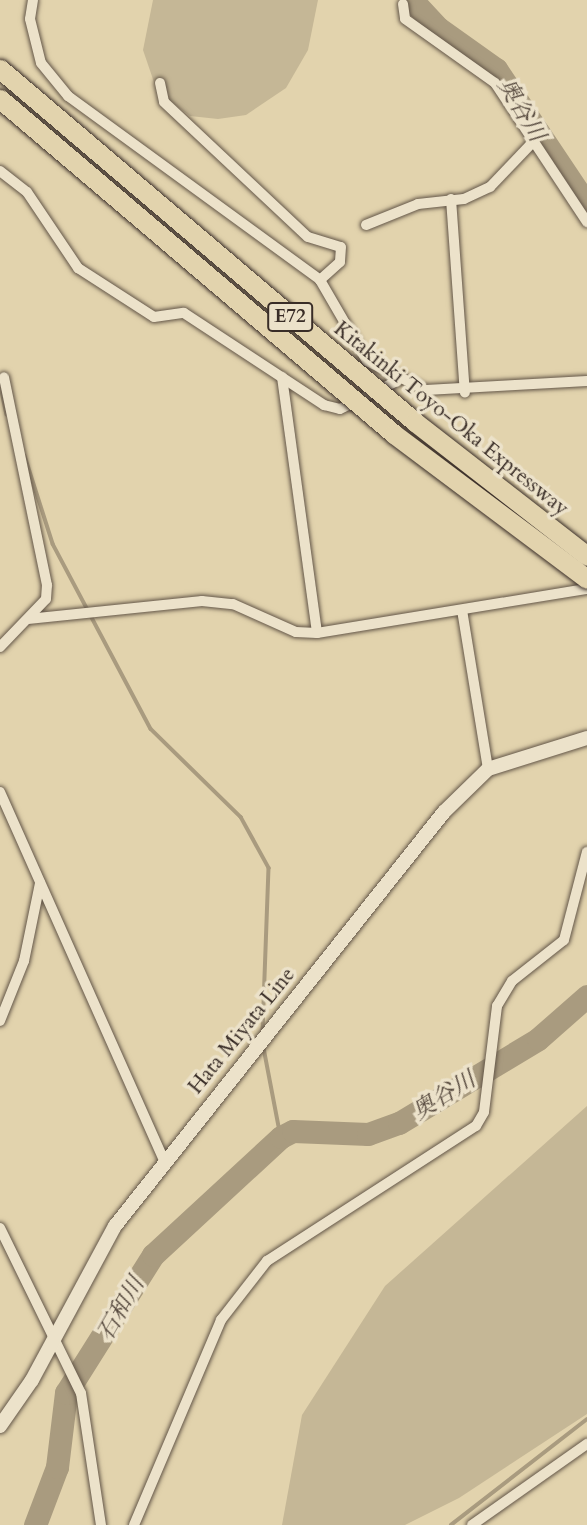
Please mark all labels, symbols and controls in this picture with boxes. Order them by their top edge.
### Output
water label: 奥谷川 [491,73,551,147]
road number: E72 [266,302,314,332]
street label: Kitakinki Toyo-Oka Expressway [329,317,573,521]
street label: Hata Miyata Line [183,963,301,1099]
water label: 奥谷川 [407,1066,481,1126]
water label: 石和川 [92,1272,150,1346]

